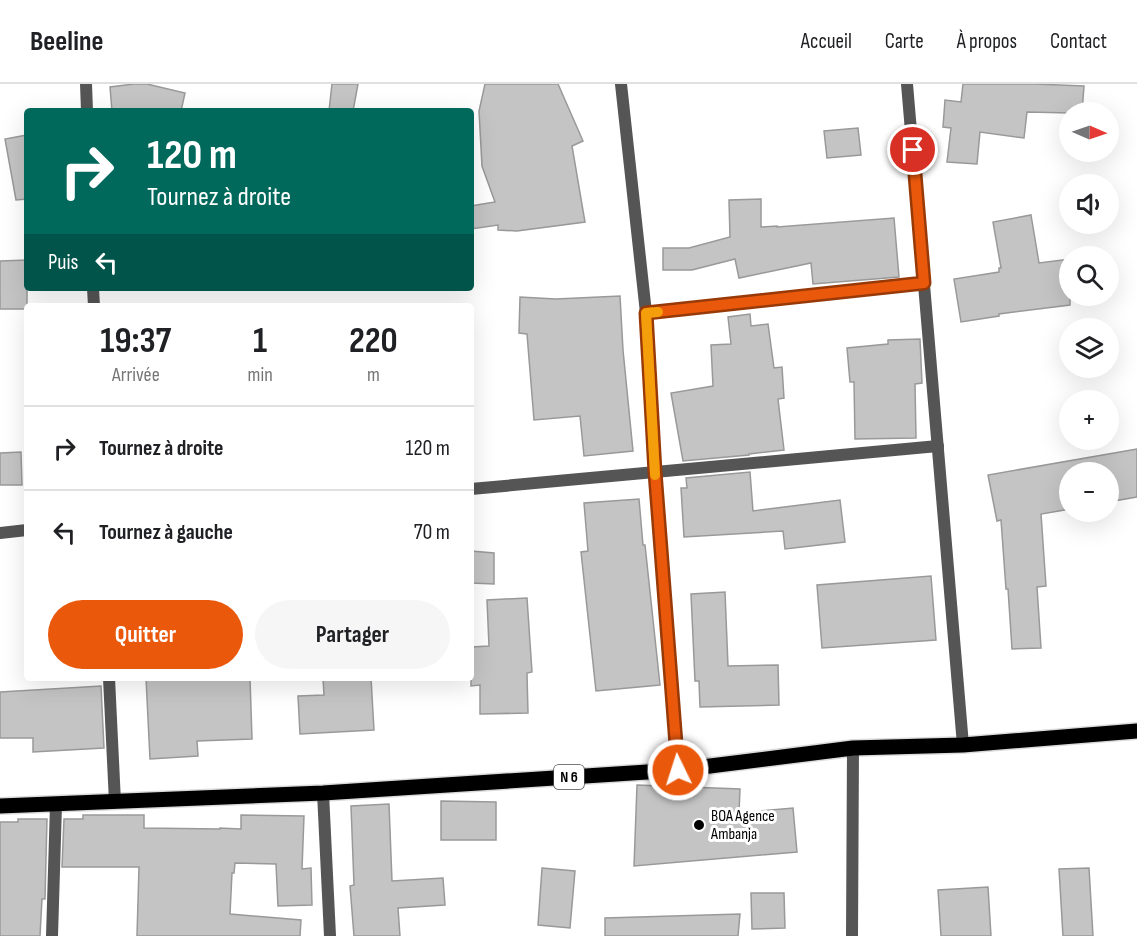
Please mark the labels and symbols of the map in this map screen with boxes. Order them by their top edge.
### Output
north arrow [1059,102,1119,162]
pin [887,124,938,175]
position arrow [646,738,710,802]
road number: N 6 [554,765,584,789]
place label: BOA Agence Ambanja [710,807,775,844]
marker: BOA Agence Ambanja [692,818,706,832]

